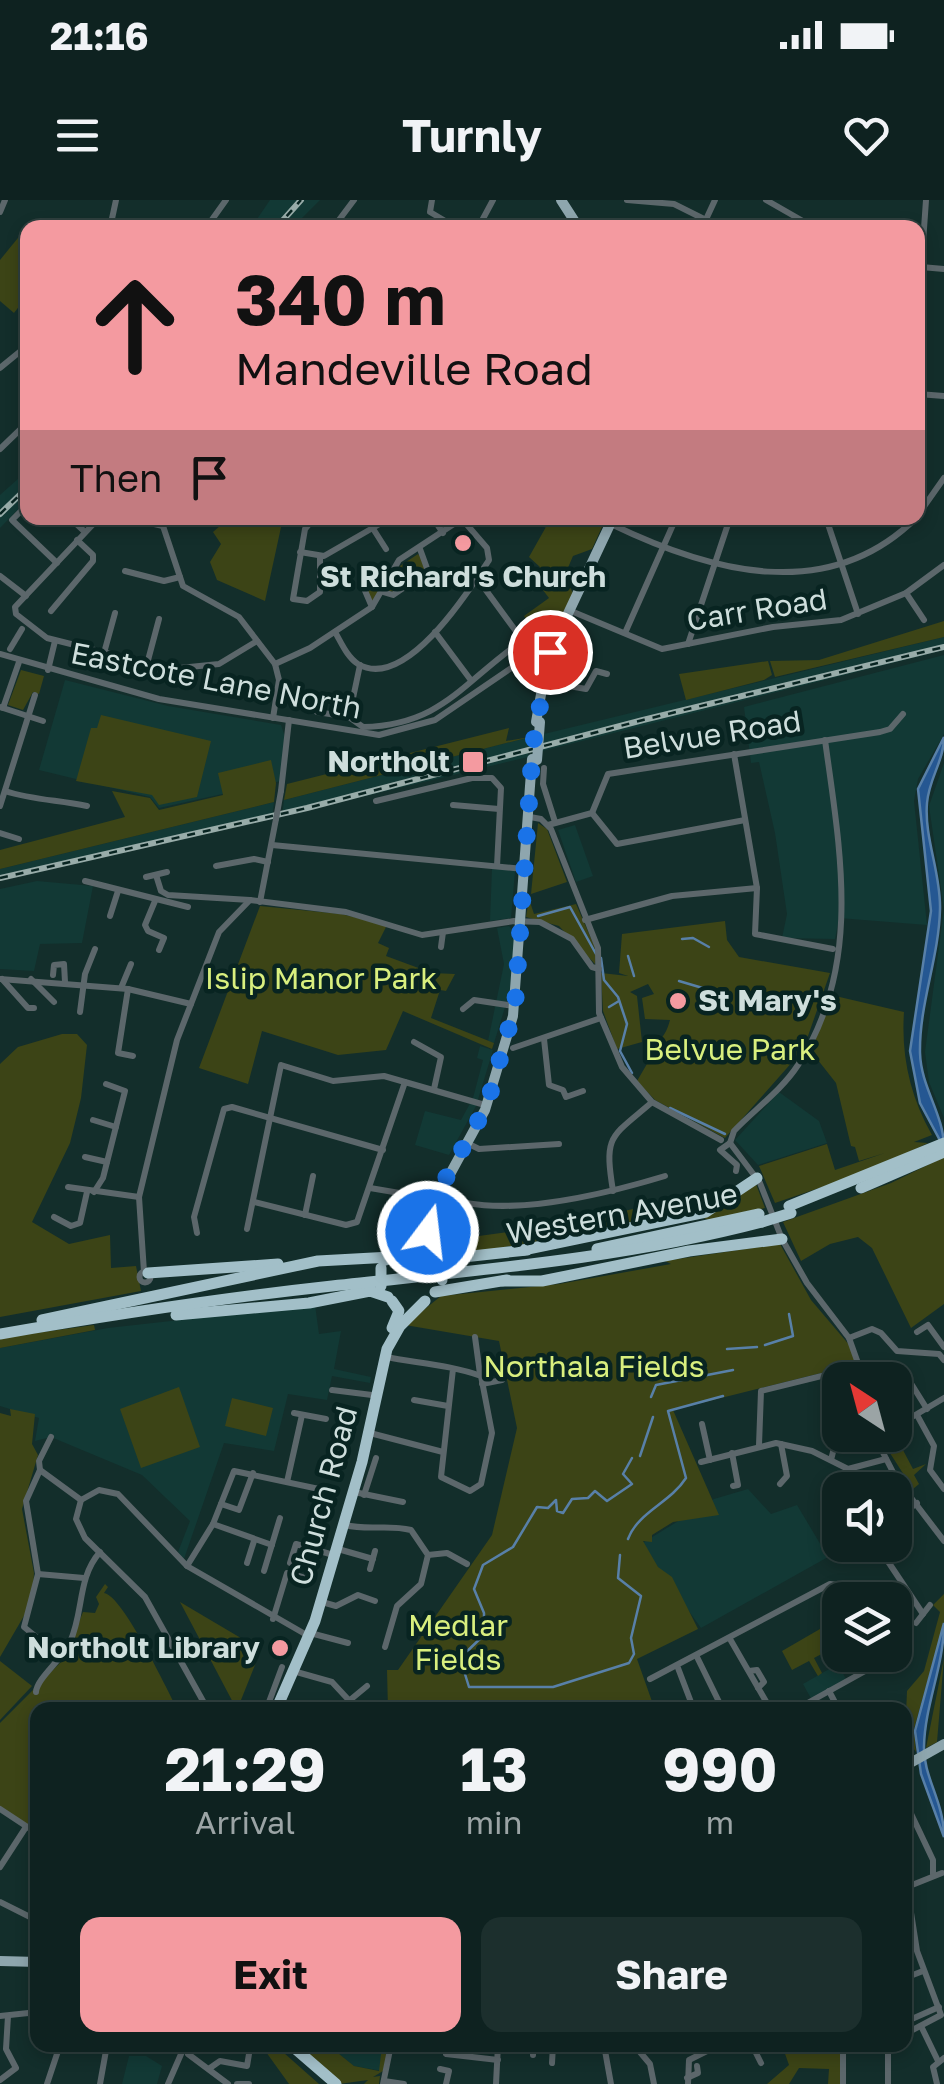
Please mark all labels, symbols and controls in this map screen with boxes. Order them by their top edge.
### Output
text: 21:16 [50,13,149,58]
icon: menu [50,108,105,163]
text: Turnly [402,108,542,162]
icon: heart [839,108,894,163]
text: 340 m [235,256,446,340]
icon: ahead [70,260,200,390]
text: Mandeville Road [235,341,593,395]
icon: arrive [182,450,237,505]
text: Then [70,455,162,500]
marker: St Richard's Church [452,532,474,554]
place label: St Richard's Church [320,558,606,594]
street label: Carr Road [684,580,830,638]
pin [508,610,593,695]
icon: arrive [523,625,578,680]
street label: Eastcote Lane North [68,634,365,726]
street label: Belvue Road [620,702,803,766]
place label: Northolt [327,743,450,779]
marker: Northolt [460,749,486,775]
park label: Islip Manor Park [205,960,437,996]
place label: St Mary's [698,982,837,1018]
marker: St Mary's [667,990,689,1012]
park label: Belvue Park [644,1031,816,1067]
street label: Western Avenue [504,1175,740,1251]
position arrow [376,1180,480,1284]
park label: Northala Fields [483,1348,705,1384]
north arrow [822,1362,912,1452]
map controls [822,1362,912,1672]
street label: Church Road [282,1402,364,1589]
button: sound [822,1472,912,1562]
button: layers [822,1582,912,1672]
park label: Medlar Fields [408,1607,508,1677]
place label: Northolt Library [27,1629,260,1665]
marker: Northolt Library [269,1637,291,1659]
text: 21:29 [164,1732,326,1804]
text: 13 [460,1732,528,1804]
text: 990 [662,1732,778,1804]
text: Arrival [195,1803,295,1841]
text: min [466,1803,522,1841]
text: m [706,1803,734,1841]
button: Exit [80,1917,461,2032]
button: Share [481,1917,862,2032]

